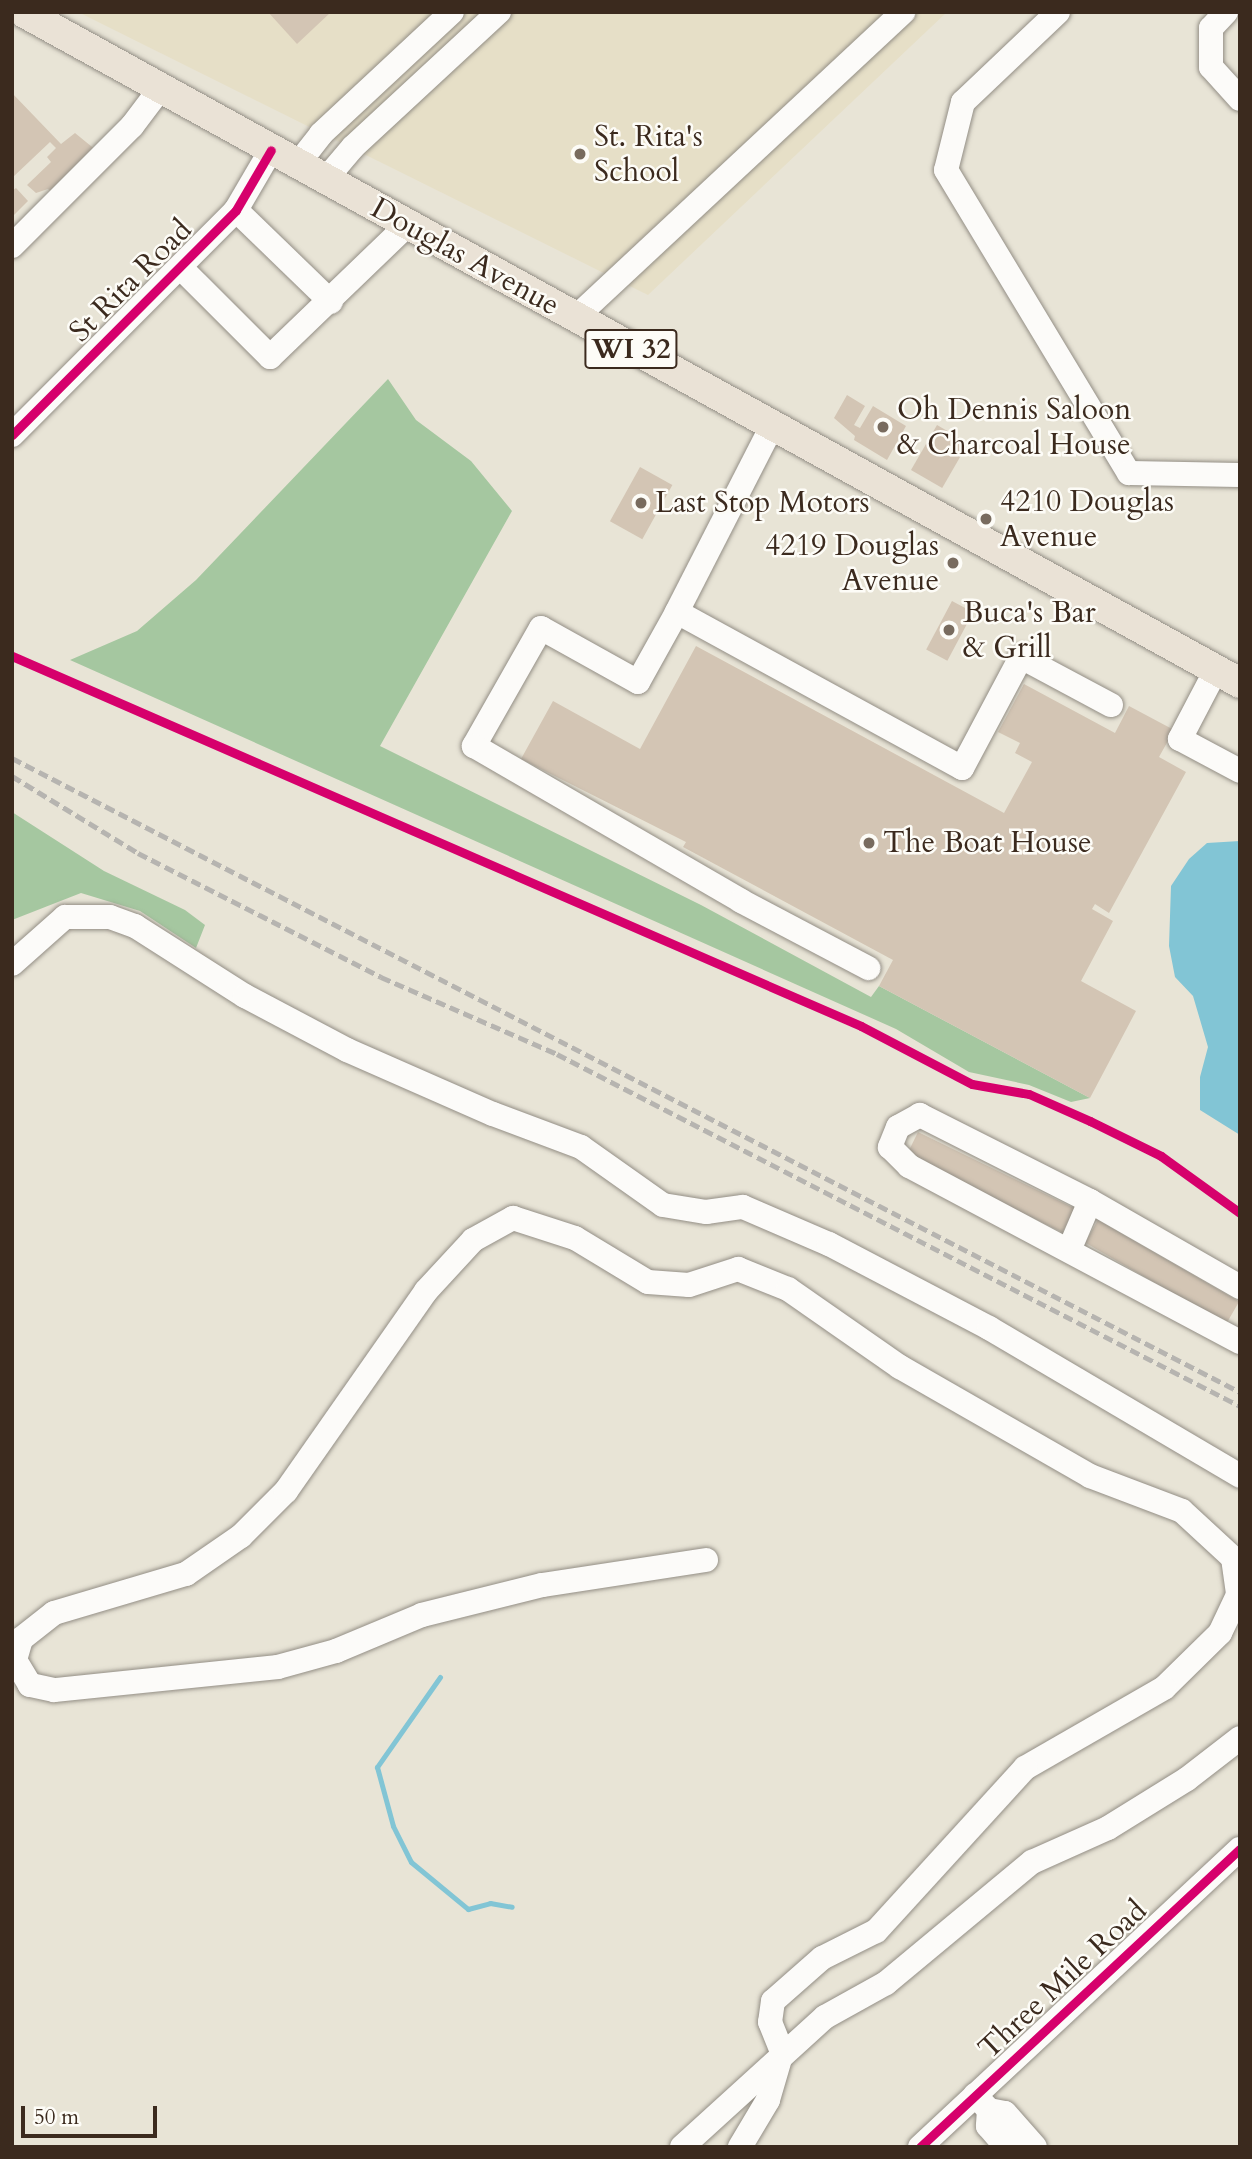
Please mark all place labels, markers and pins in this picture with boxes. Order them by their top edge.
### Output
place label: St. Rita's School [594,119,703,190]
marker: St. Rita's School [572,146,588,162]
place label: Oh Dennis Saloon & Charcoal House [897,392,1131,462]
marker: Oh Dennis Saloon & Charcoal House [875,419,891,435]
place label: 4210 Douglas Avenue [1000,484,1174,554]
place label: Last Stop Motors [655,485,870,521]
marker: Last Stop Motors [633,495,649,511]
marker: 4210 Douglas Avenue [978,511,994,527]
place label: 4219 Douglas Avenue [765,528,939,598]
marker: 4219 Douglas Avenue [945,555,961,571]
place label: Buca's Bar & Grill [963,595,1096,666]
marker: Buca's Bar & Grill [941,622,957,638]
place label: The Boat House [883,825,1092,861]
marker: The Boat House [861,835,877,851]

